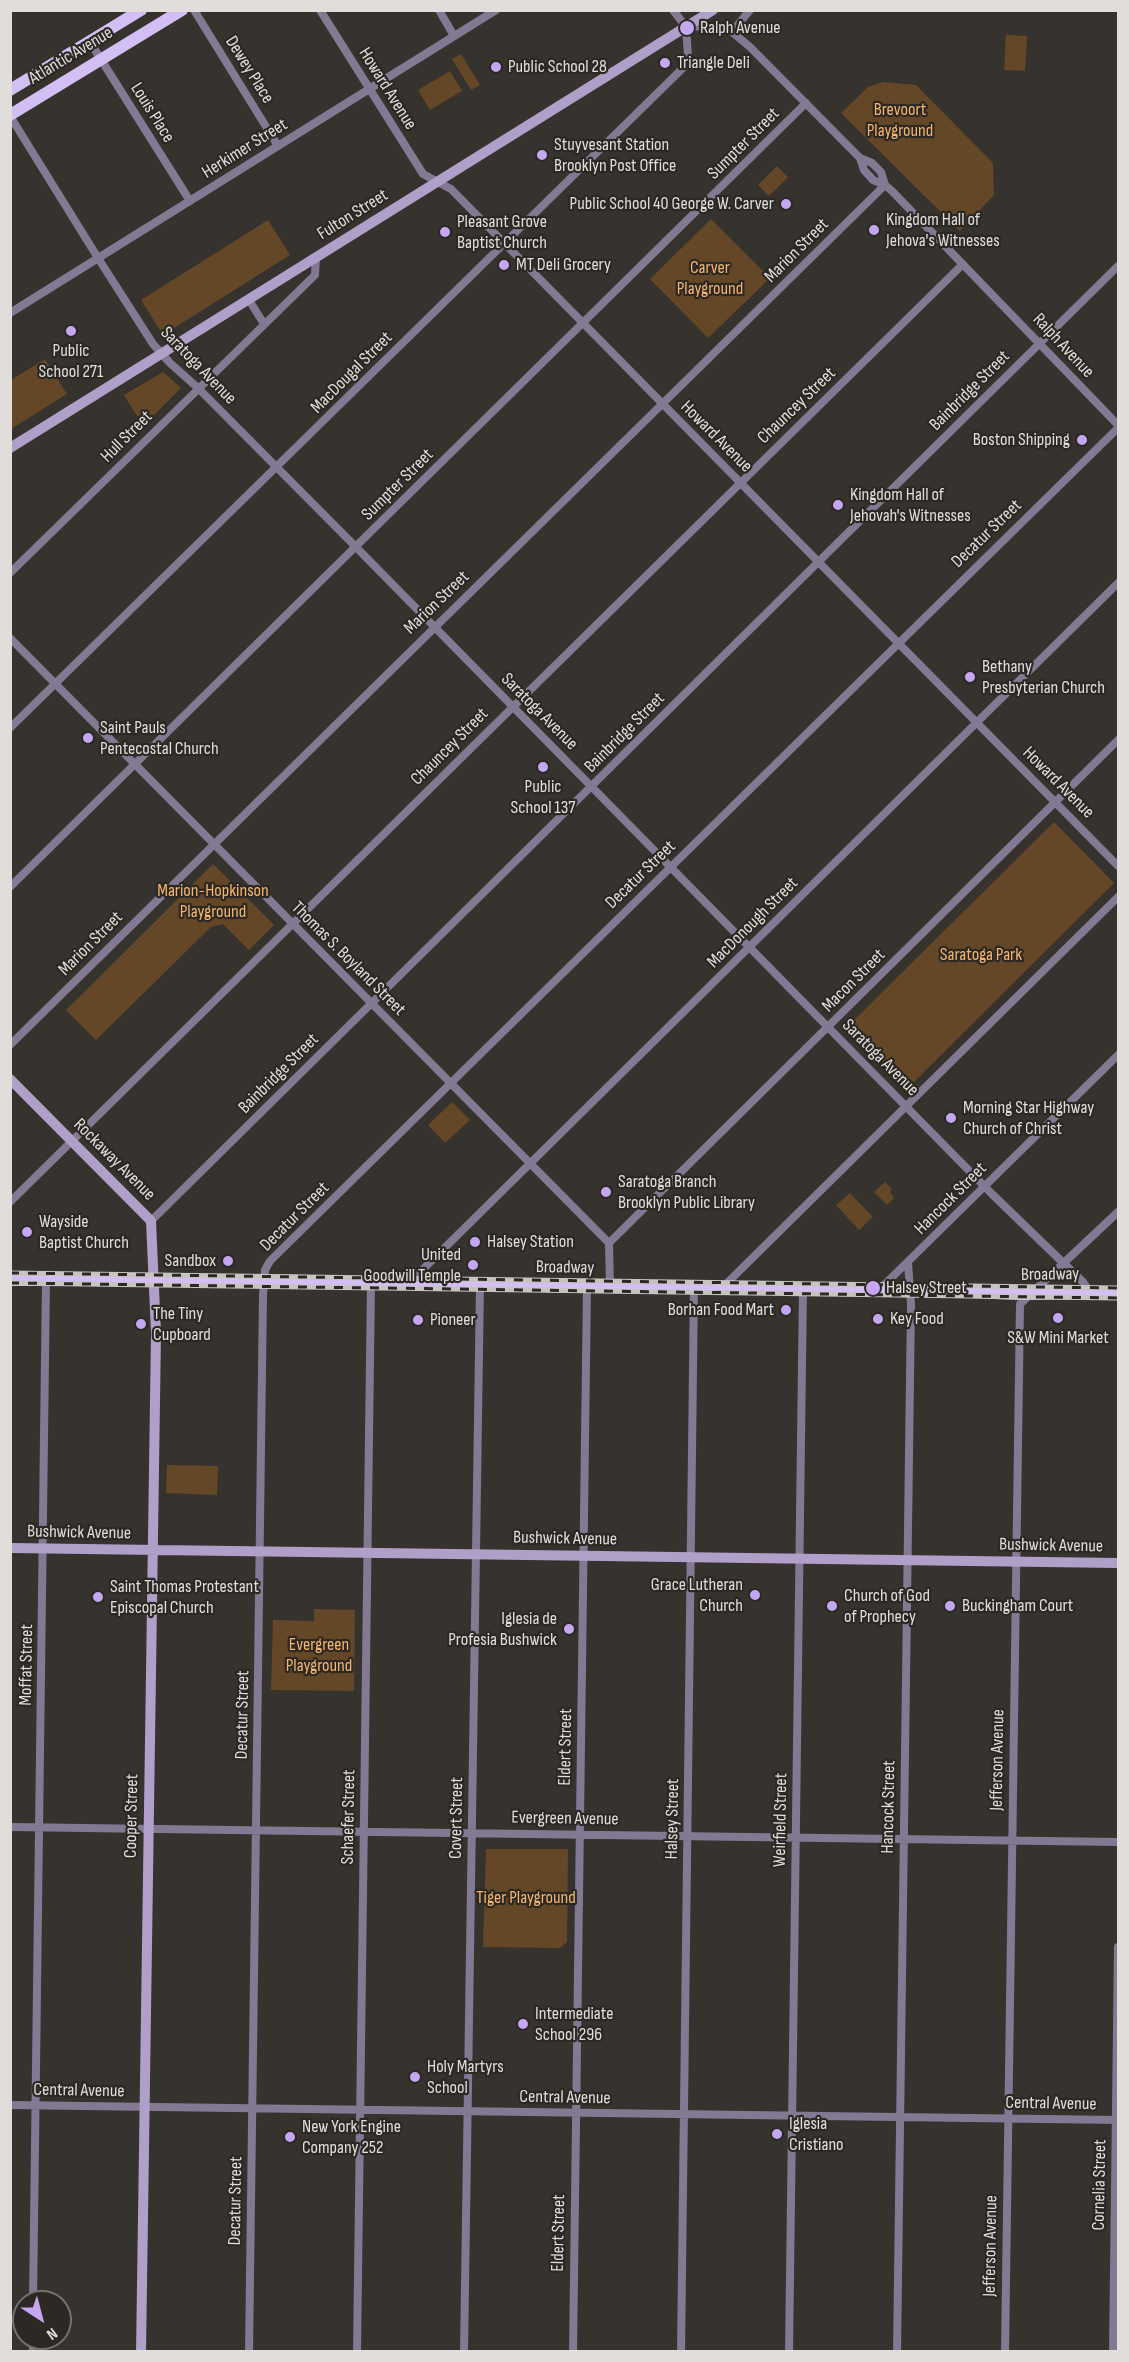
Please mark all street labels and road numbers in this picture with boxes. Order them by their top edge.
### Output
street label: Atlantic Avenue [25,22,117,90]
street label: Dewey Place [220,32,278,108]
street label: Howard Avenue [353,44,421,134]
street label: Louis Place [125,79,179,147]
street label: Sumpter Street [704,104,784,184]
street label: Herkimer Street [198,114,292,184]
street label: Fulton Street [314,185,392,245]
street label: Marion Street [760,214,834,288]
street label: Ralph Avenue [1028,309,1098,383]
street label: Saratoga Avenue [156,323,240,409]
street label: MacDougal Street [307,328,397,418]
street label: Bainbridge Street [925,346,1015,436]
street label: Chauncey Street [753,363,841,449]
street label: Howard Avenue [676,397,756,477]
street label: Hull Street [97,407,157,467]
street label: Sumpter Street [358,445,438,525]
street label: Decatur Street [947,495,1027,573]
street label: Marion Street [400,567,474,639]
street label: Saratoga Avenue [496,669,582,755]
street label: Bainbridge Street [580,688,670,778]
street label: Chauncey Street [407,704,493,790]
street label: Howard Avenue [1018,743,1098,823]
street label: Decatur Street [601,836,681,914]
street label: MacDonough Street [703,873,803,973]
street label: Thomas S. Boyland Street [286,897,410,1021]
street label: Marion Street [54,907,128,981]
street label: Macon Street [818,945,890,1017]
street label: Saratoga Avenue [837,1015,923,1101]
street label: Bainbridge Street [234,1029,324,1119]
street label: Rockaway Avenue [69,1115,159,1205]
street label: Hancock Street [910,1158,992,1240]
street label: Decatur Street [256,1178,334,1256]
street label: Broadway [536,1257,594,1279]
street label: Broadway [1021,1264,1079,1286]
street label: Bushwick Avenue [27,1521,131,1545]
street label: Bushwick Avenue [513,1527,617,1551]
street label: Bushwick Avenue [999,1534,1103,1558]
street label: Moffat Street [15,1624,39,1706]
street label: Decatur Street [231,1670,255,1760]
street label: Eldert Street [555,1708,577,1786]
street label: Jefferson Avenue [986,1709,1010,1811]
street label: Hancock Street [877,1760,901,1854]
street label: Schaefer Street [337,1769,361,1865]
street label: Weirfield Street [769,1773,793,1867]
street label: Cooper Street [120,1774,144,1858]
street label: Covert Street [445,1777,469,1859]
street label: Halsey Street [661,1778,685,1860]
street label: Evergreen Avenue [511,1807,619,1831]
street label: Central Avenue [33,2079,125,2103]
street label: Central Avenue [519,2086,611,2110]
street label: Central Avenue [1005,2092,1097,2116]
street label: Cornelia Street [1088,2139,1112,2231]
street label: Decatur Street [224,2156,248,2246]
street label: Eldert Street [548,2194,570,2272]
street label: Jefferson Avenue [979,2195,1003,2297]

